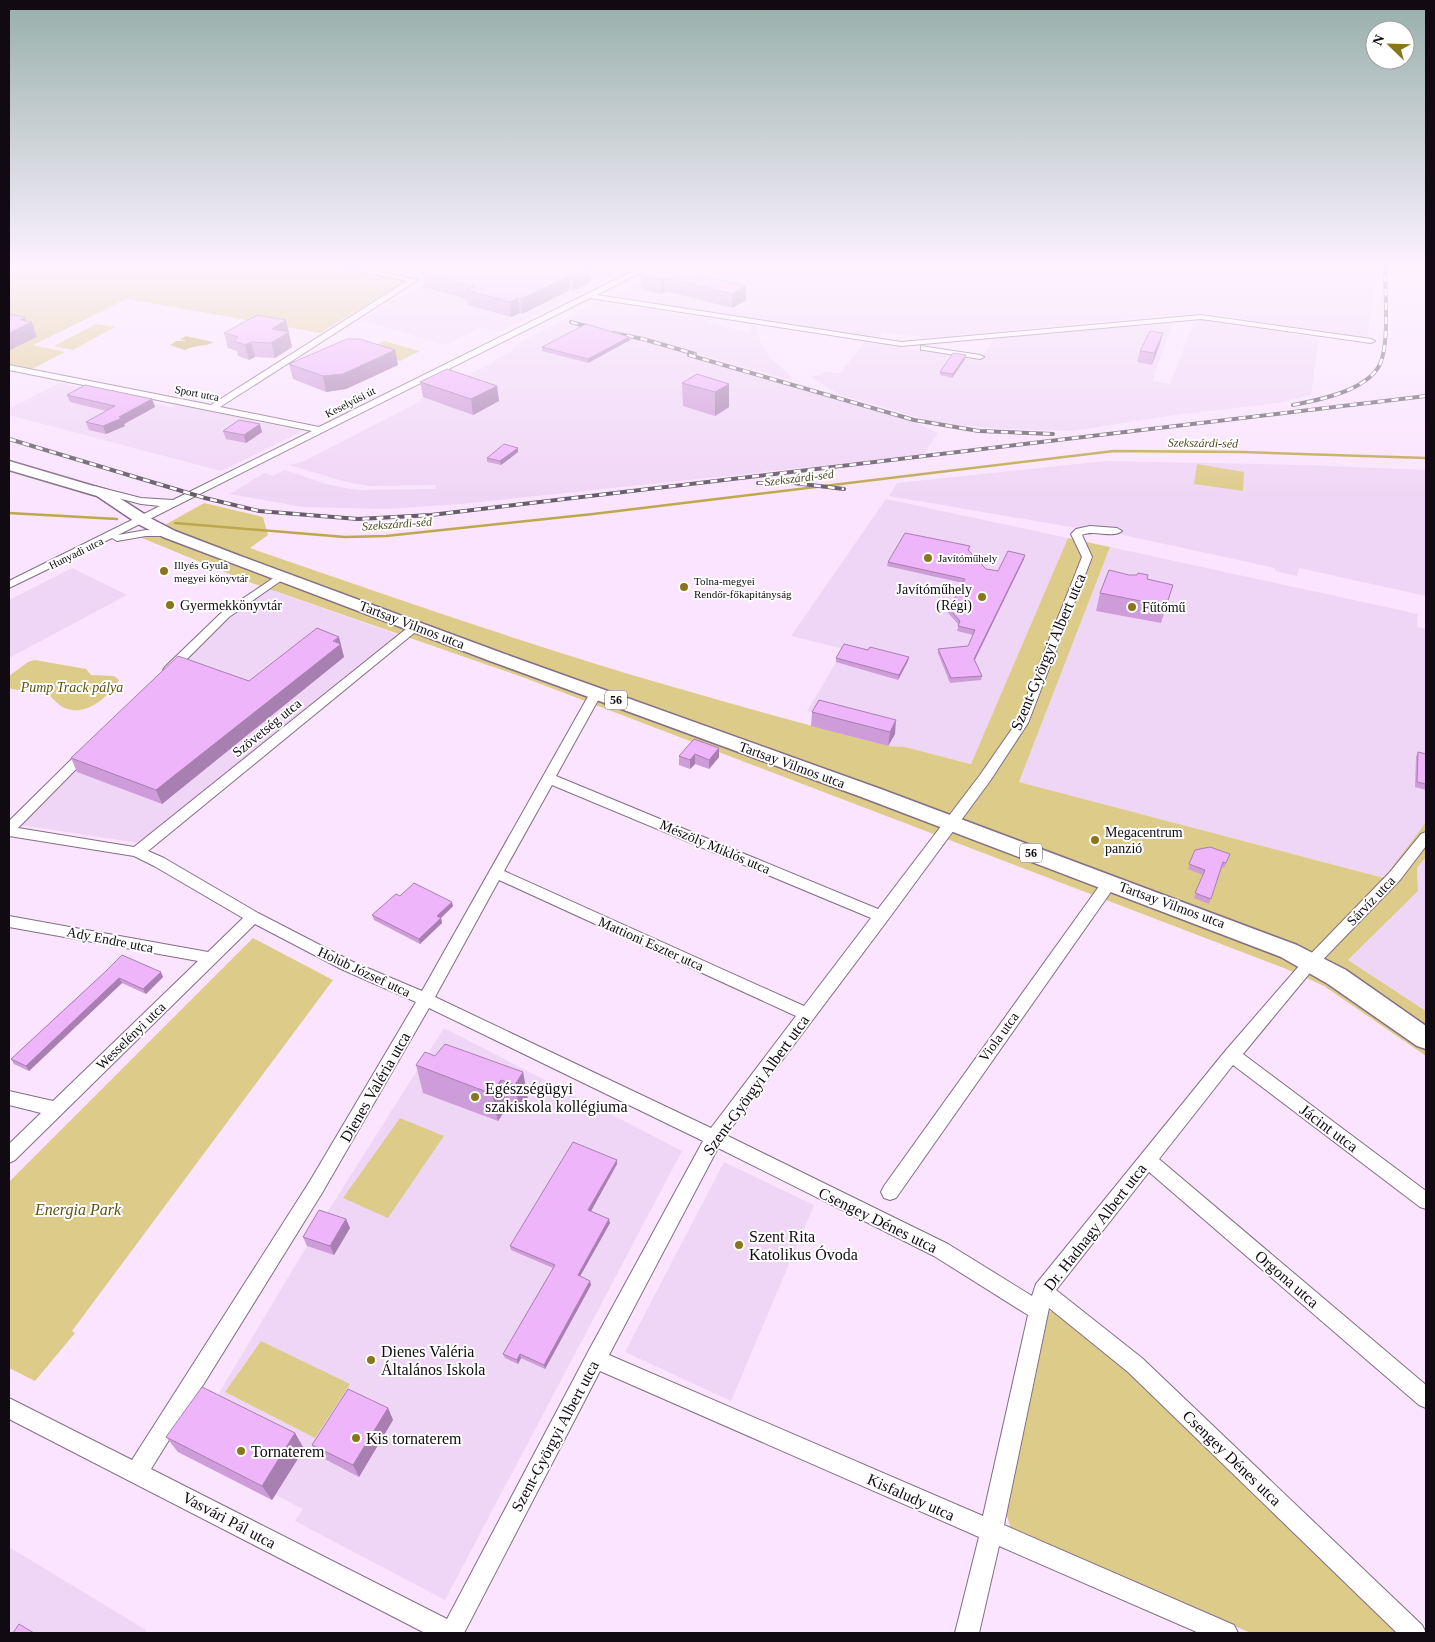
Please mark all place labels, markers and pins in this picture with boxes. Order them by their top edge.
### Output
marker: Javítóműhely [922,552,934,564]
place label: Javítóműhely [938,552,998,564]
place label: Illyés Gyula megyei könyvtár [174,559,249,584]
marker: Illyés Gyula megyei könyvtár [158,565,170,577]
place label: Tolna-megyei Rendőr-főkapitányság [694,575,792,600]
marker: Tolna-megyei Rendőr-főkapitányság [678,581,690,593]
place label: Javítóműhely (Régi) [897,582,972,614]
marker: Javítóműhely (Régi) [976,591,988,603]
place label: Gyermekkönyvtár [180,598,282,613]
marker: Gyermekkönyvtár [164,599,176,611]
place label: Fűtőmű [1142,600,1186,615]
marker: Fűtőmű [1126,601,1138,613]
place label: Megacentrum panzió [1105,825,1183,856]
marker: Megacentrum panzió [1089,834,1101,846]
place label: Egészségügyi szakiskola kollégiuma [485,1080,628,1116]
marker: Egészségügyi szakiskola kollégiuma [469,1091,481,1103]
place label: Szent Rita Katolikus Óvoda [749,1228,858,1263]
marker: Szent Rita Katolikus Óvoda [733,1239,745,1251]
place label: Dienes Valéria Általános Iskola [381,1343,485,1378]
marker: Dienes Valéria Általános Iskola [365,1354,377,1366]
place label: Kis tornaterem [366,1430,462,1447]
marker: Kis tornaterem [350,1432,362,1444]
place label: Tornaterem [251,1443,325,1460]
marker: Tornaterem [235,1445,247,1457]

